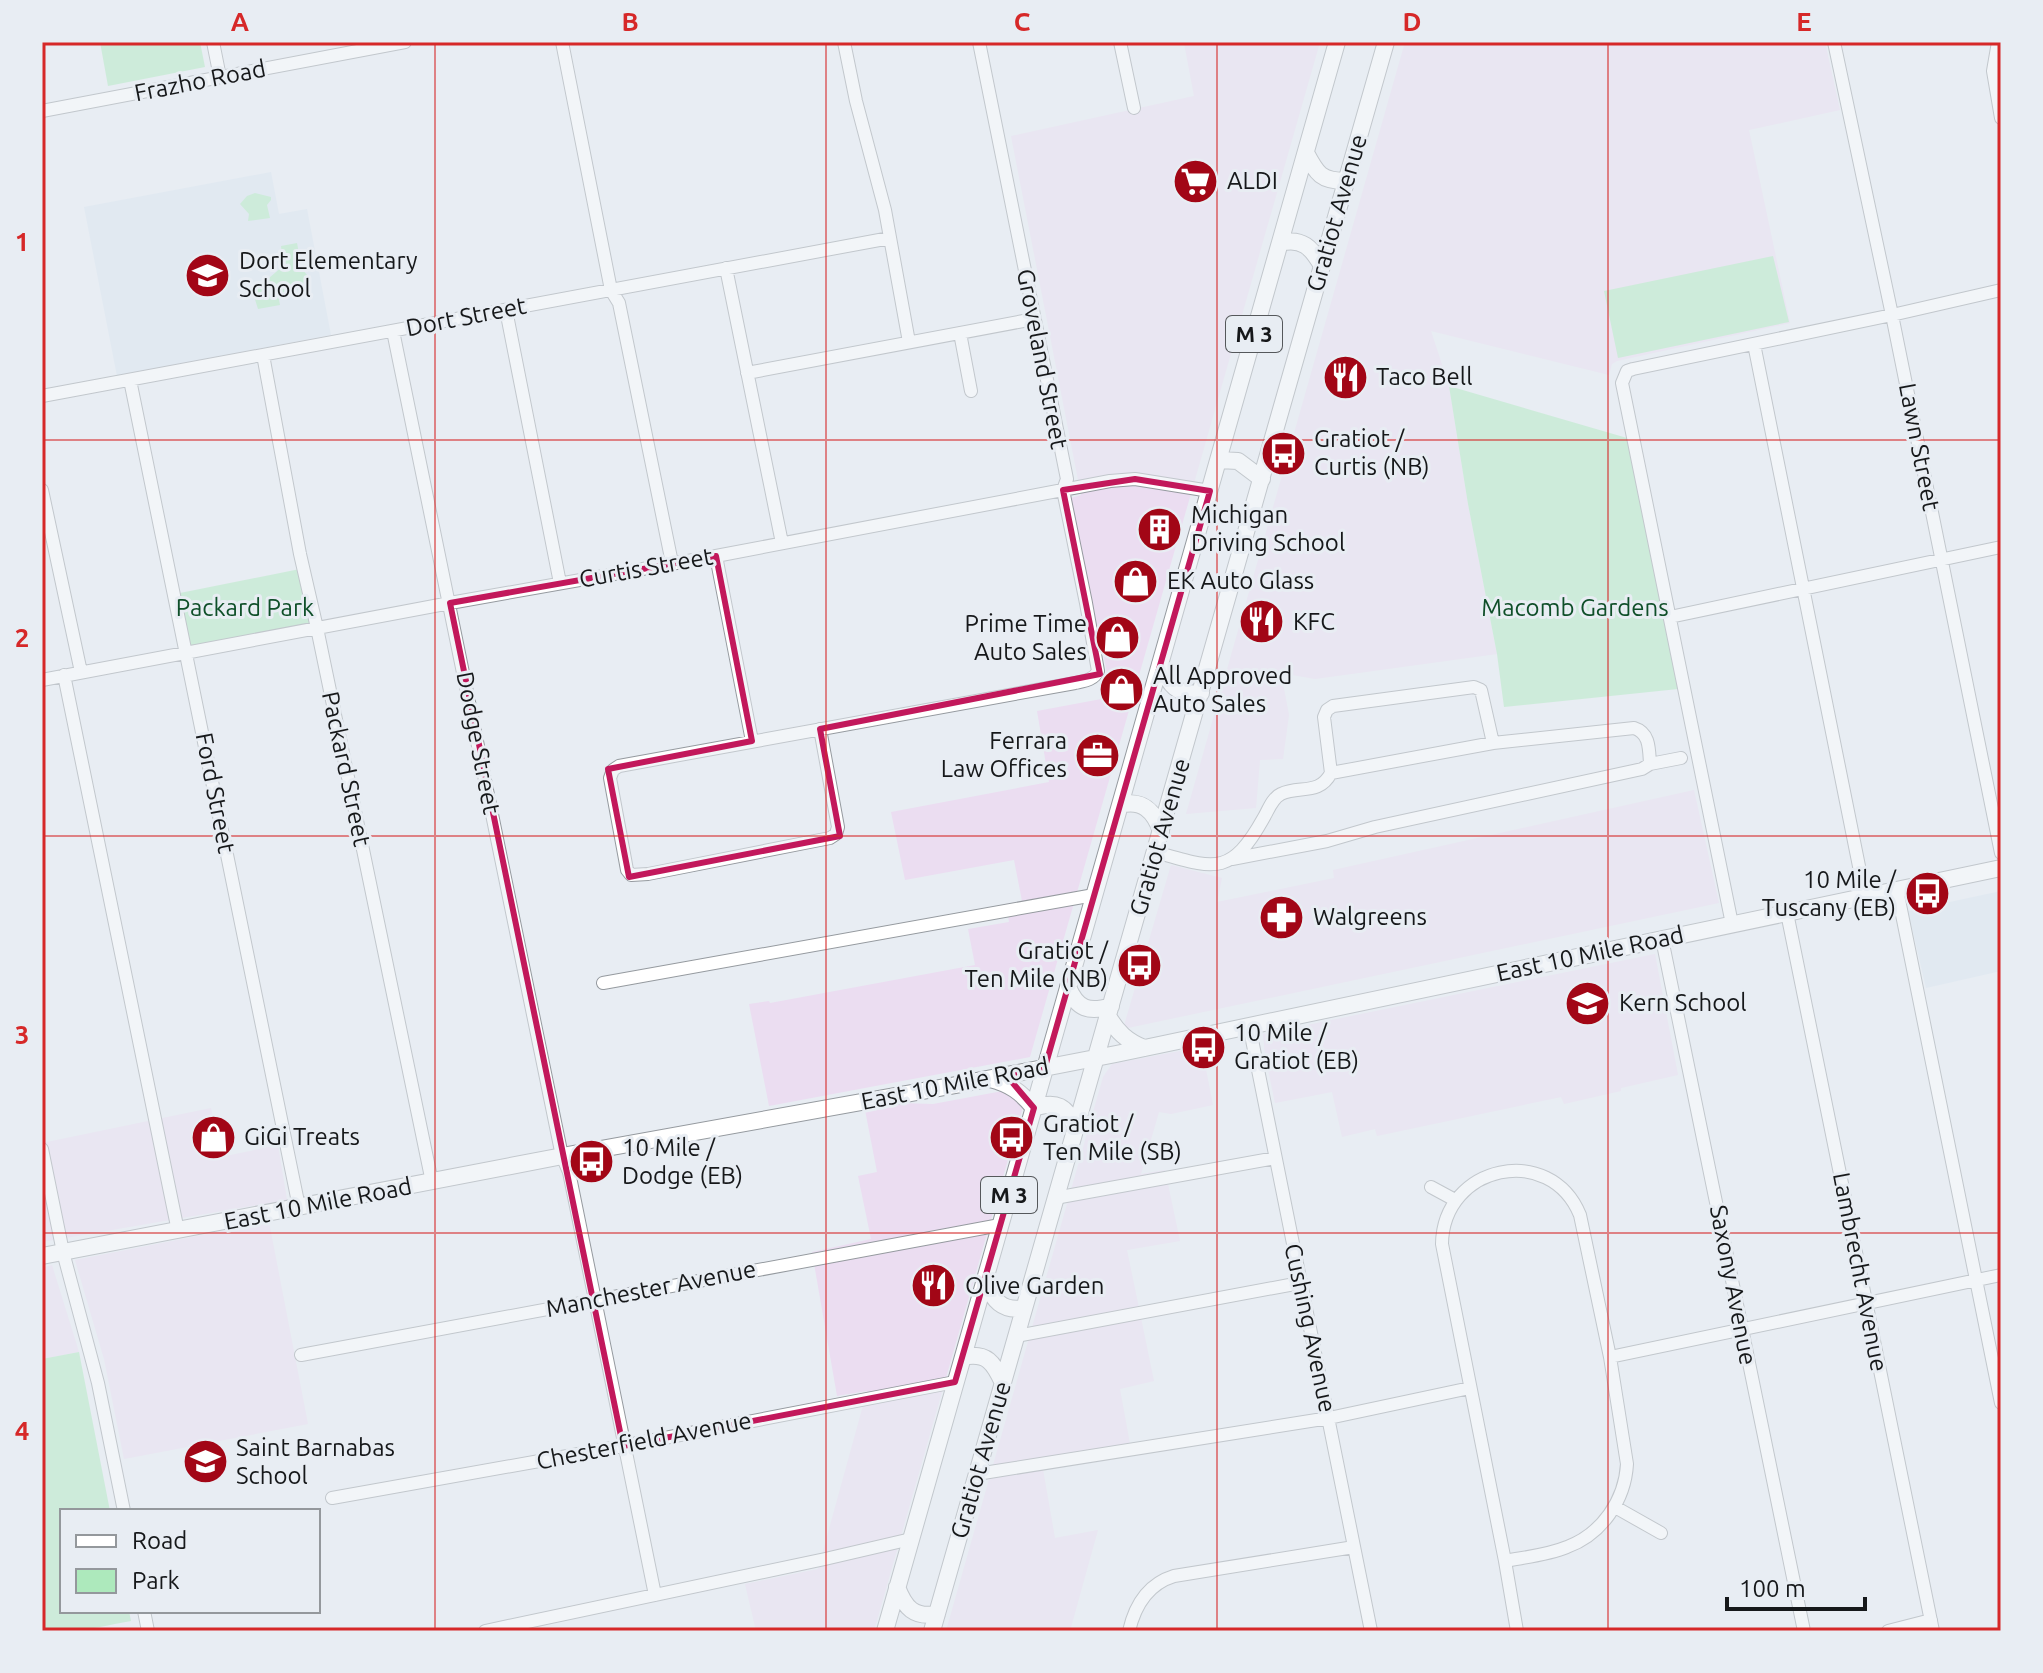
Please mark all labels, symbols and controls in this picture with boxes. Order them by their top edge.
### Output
text: A [231,7,250,36]
text: B [621,7,639,36]
text: C [1014,7,1031,36]
text: D [1403,7,1421,36]
text: E [1796,7,1812,36]
street label: Frazho Road [132,55,268,106]
street label: Gratiot Avenue [1301,131,1372,295]
supermarket icon: ALDI [1172,157,1220,205]
place label: ALDI [1227,167,1278,194]
text: 1 [15,227,29,256]
place label: Dort Elementary School [239,247,418,302]
school or university icon: Dort Elementary School [184,251,232,299]
street label: Groveland Street [1012,267,1073,452]
street label: Dort Street [403,292,529,341]
road number: M 3 [1226,316,1282,352]
restaurant icon: Taco Bell [1321,353,1369,401]
place label: Taco Bell [1376,363,1472,390]
street label: Lawn Street [1894,381,1945,514]
place label: Gratiot / Curtis (NB) [1314,425,1430,480]
bus stop icon: Gratiot / Curtis (NB) [1259,429,1307,477]
place label: Michigan Driving School [1191,501,1345,556]
building icon: Michigan Driving School [1136,505,1184,553]
street label: Curtis Street [577,542,716,593]
shop icon: EK Auto Glass [1112,557,1160,605]
place label: EK Auto Glass [1167,567,1314,594]
park label: Packard Park [176,594,314,621]
park label: Macomb Gardens [1481,594,1669,621]
restaurant icon: KFC [1238,598,1286,646]
place label: KFC [1293,608,1335,635]
place label: Prime Time Auto Sales [965,610,1087,665]
shop icon: Prime Time Auto Sales [1094,614,1142,662]
text: 2 [15,623,29,652]
place label: All Approved Auto Sales [1153,662,1292,717]
shop icon: All Approved Auto Sales [1098,666,1146,714]
street label: Dodge Street [451,669,506,817]
street label: Packard Street [317,689,376,849]
place label: Ferrara Law Offices [941,727,1067,782]
street label: Ford Street [191,730,241,856]
office icon: Ferrara Law Offices [1074,731,1122,779]
street label: Gratiot Avenue [1124,755,1195,919]
place label: 10 Mile / Tuscany (EB) [1762,866,1897,921]
bus stop icon: 10 Mile / Tuscany (EB) [1903,870,1951,918]
pharmacy icon: Walgreens [1258,893,1306,941]
place label: Walgreens [1313,903,1427,930]
street label: East 10 Mile Road [1494,920,1686,987]
place label: Gratiot / Ten Mile (NB) [964,937,1109,992]
bus stop icon: Gratiot / Ten Mile (NB) [1115,941,1163,989]
school or university icon: Kern School [1564,979,1612,1027]
place label: Kern School [1619,989,1747,1016]
place label: 10 Mile / Gratiot (EB) [1234,1019,1359,1074]
text: 3 [15,1020,29,1049]
bus stop icon: 10 Mile / Gratiot (EB) [1179,1023,1227,1071]
street label: East 10 Mile Road [859,1052,1051,1115]
place label: Gratiot / Ten Mile (SB) [1043,1110,1182,1165]
shop icon: GiGi Treats [189,1113,237,1161]
bus stop icon: Gratiot / Ten Mile (SB) [988,1114,1036,1162]
place label: GiGi Treats [244,1123,360,1150]
place label: 10 Mile / Dodge (EB) [622,1134,743,1189]
bus stop icon: 10 Mile / Dodge (EB) [567,1138,615,1186]
street label: Lambrecht Avenue [1828,1170,1893,1374]
street label: East 10 Mile Road [222,1172,414,1235]
road number: M 3 [981,1177,1037,1213]
street label: Saxony Avenue [1705,1203,1762,1367]
street label: Cushing Avenue [1279,1241,1342,1415]
street label: Manchester Avenue [544,1255,758,1322]
restaurant icon: Olive Garden [910,1262,958,1310]
place label: Olive Garden [965,1272,1104,1299]
street label: Gratiot Avenue [945,1378,1016,1542]
street label: Chesterfield Avenue [534,1406,754,1475]
text: 4 [15,1416,29,1445]
place label: Saint Barnabas School [236,1434,395,1489]
school or university icon: Saint Barnabas School [181,1438,229,1486]
legend [60,1509,320,1613]
text: Road [132,1527,187,1554]
scale bar [1727,1561,1865,1611]
text: Park [132,1567,180,1594]
text: 100 m [1739,1575,1806,1602]

